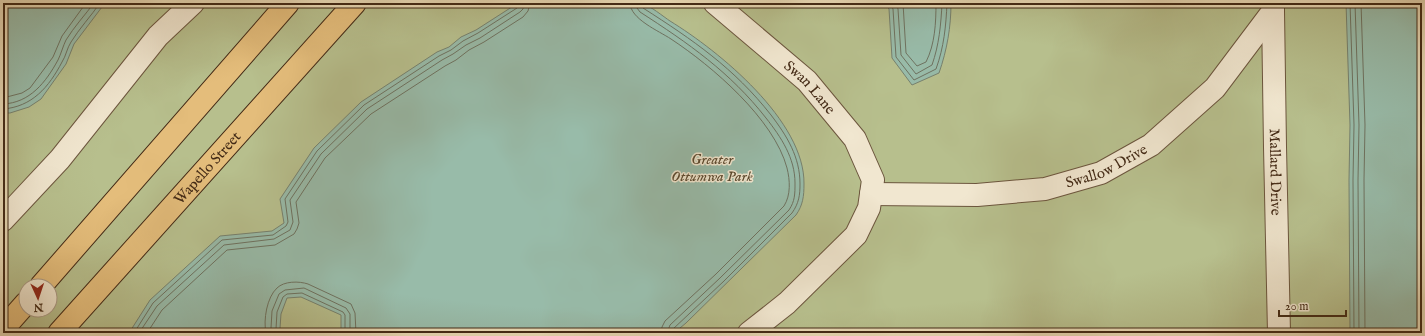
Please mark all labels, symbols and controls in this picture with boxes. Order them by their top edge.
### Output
street label: Swan Lane [780,57,839,118]
street label: Wapello Street [170,128,245,209]
street label: Mallard Drive [1265,128,1285,216]
street label: Swallow Drive [1063,140,1151,193]
park label: Greater Ottumwa Park [671,150,753,186]
north arrow [18,278,58,318]
scale bar [1279,292,1346,318]
text: 20 m [1285,299,1308,314]
text: N [33,300,45,314]

